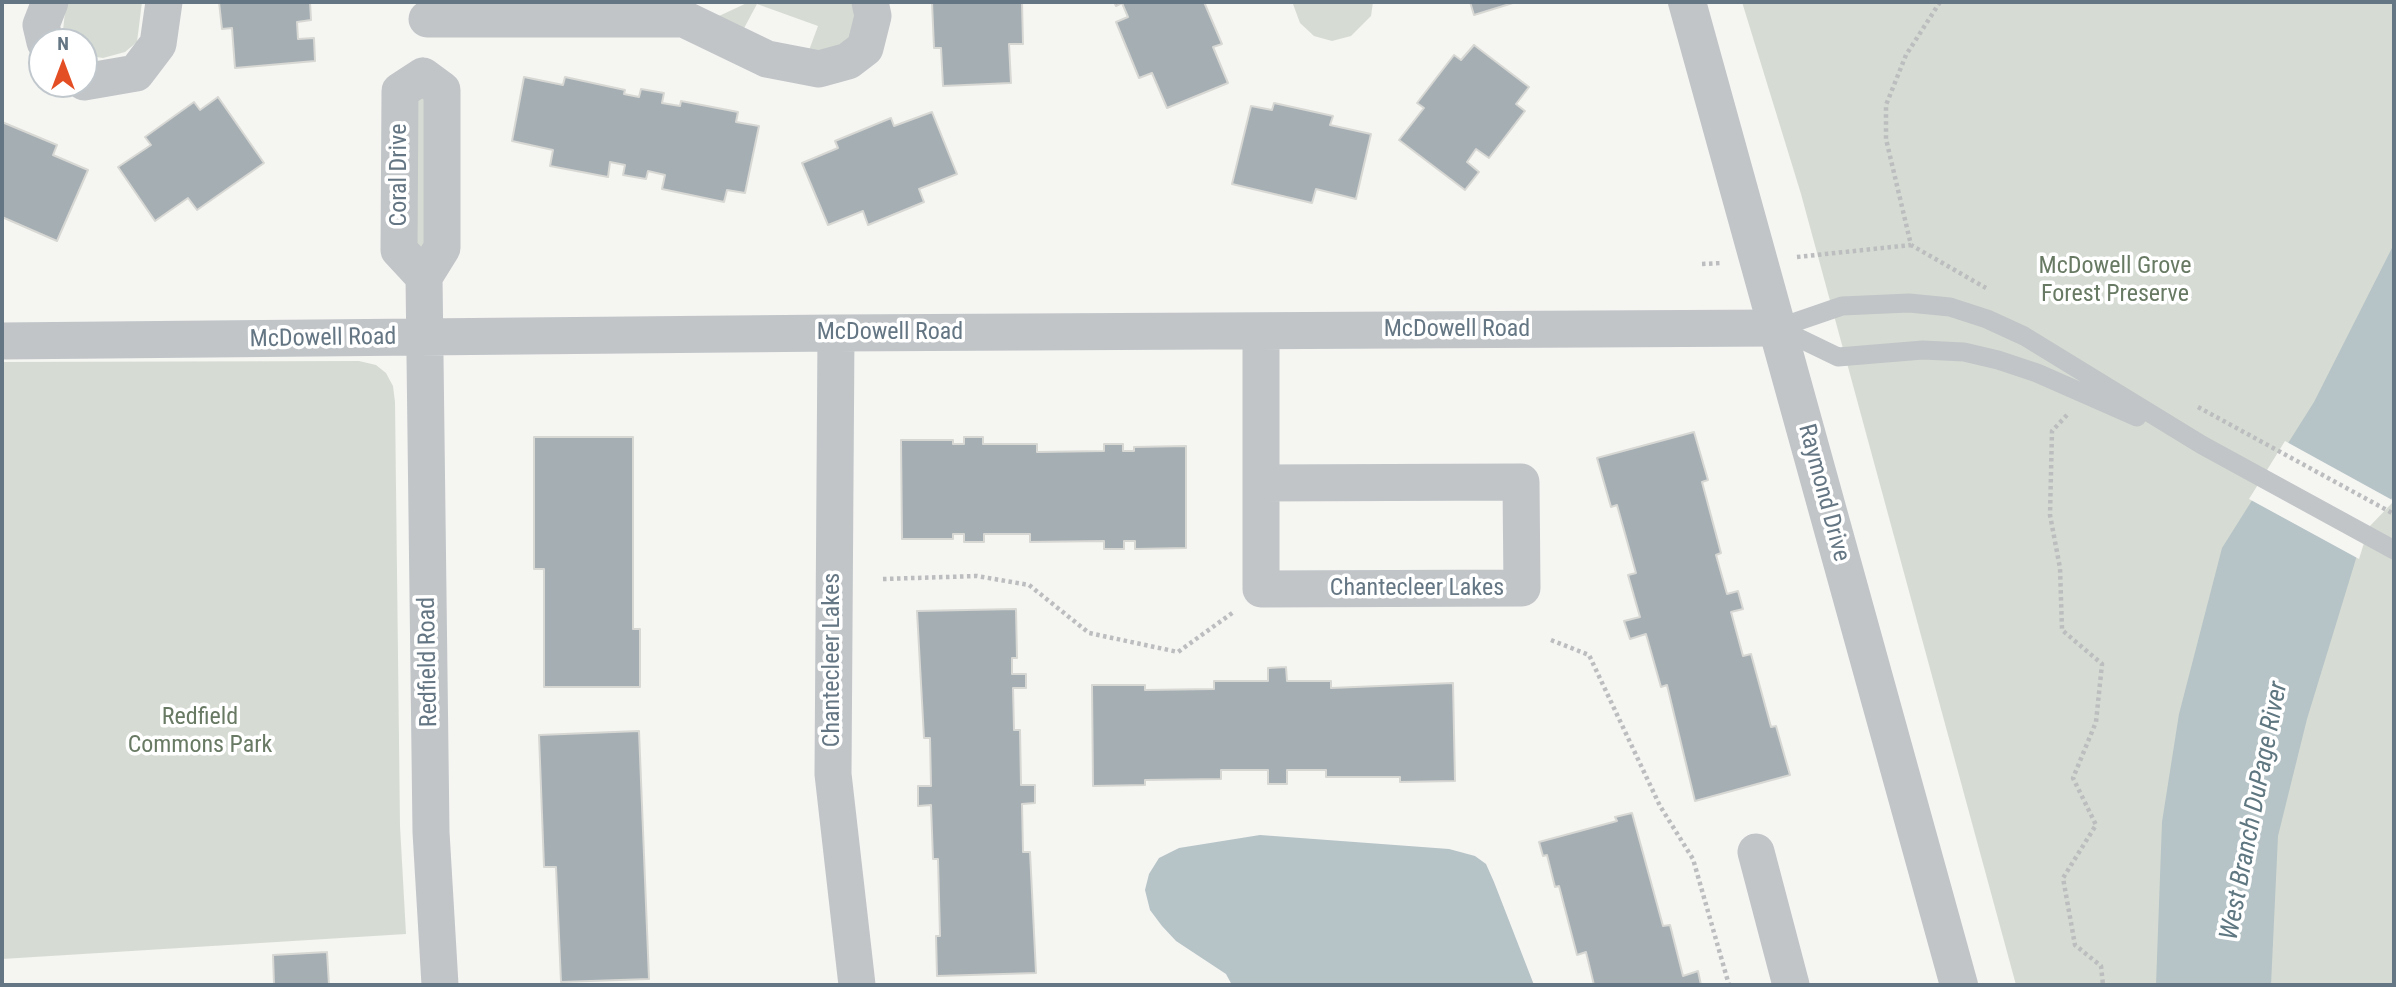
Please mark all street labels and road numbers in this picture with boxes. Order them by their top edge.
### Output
street label: Coral Drive [386,124,414,226]
street label: McDowell Road [1384,316,1530,344]
street label: McDowell Road [817,319,963,347]
street label: McDowell Road [250,323,396,355]
street label: Raymond Drive [1791,421,1855,565]
street label: Chantecleer Lakes [819,573,847,747]
street label: Chantecleer Lakes [1330,575,1504,603]
street label: Redfield Road [413,597,445,727]

